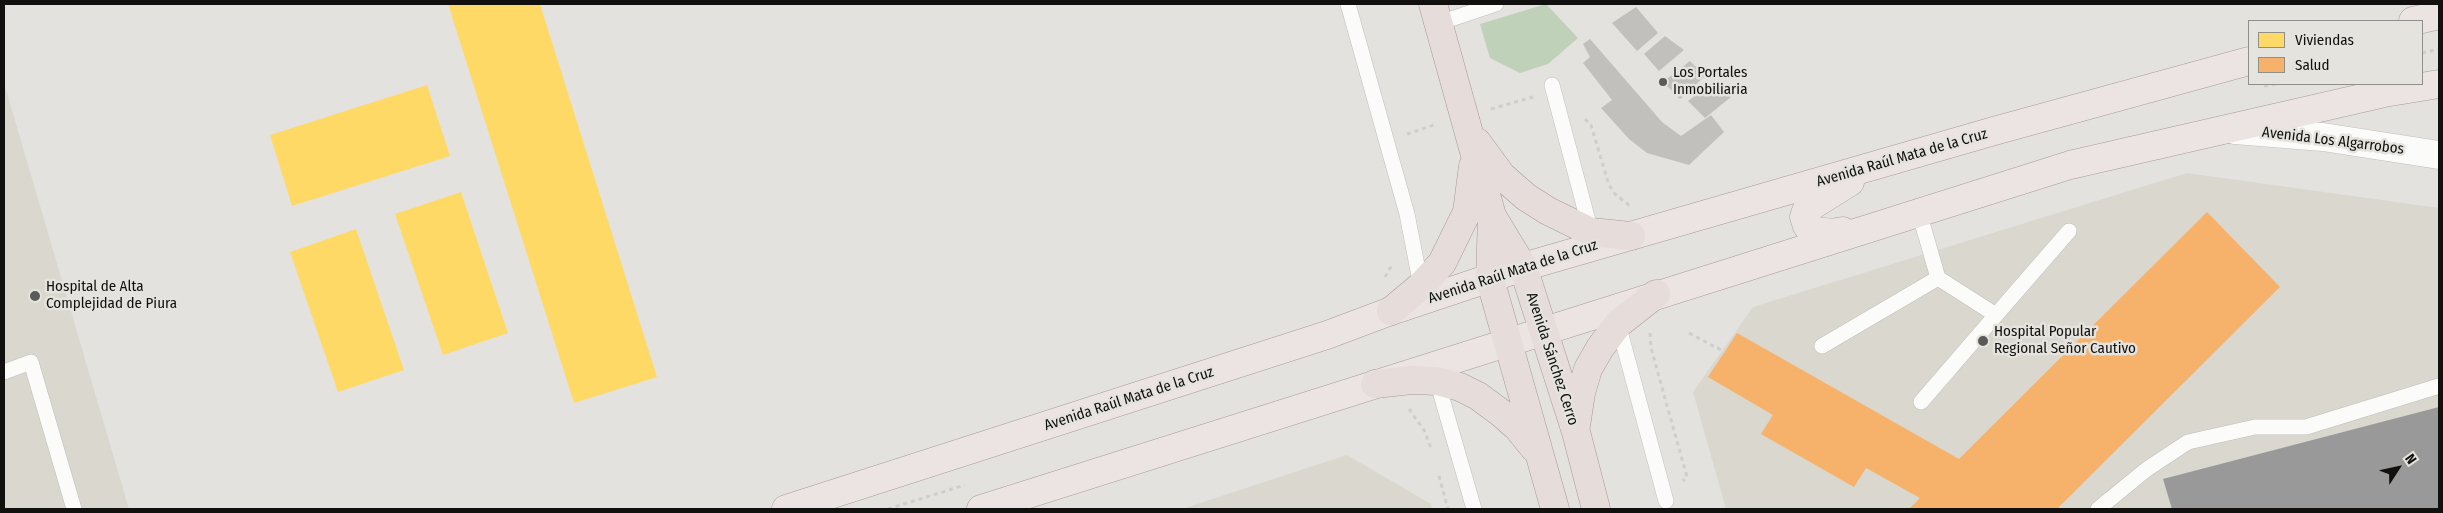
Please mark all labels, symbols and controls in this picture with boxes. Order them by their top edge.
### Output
legend [2248,20,2423,85]
text: Viviendas [2295,31,2354,49]
text: Salud [2295,56,2330,74]
place label: Los Portales Inmobiliaria [1673,64,1747,99]
marker: Los Portales Inmobiliaria [1657,76,1669,88]
street label: Avenida Los Algarrobos [2261,123,2405,159]
street label: Avenida Raúl Mata de la Cruz [1814,125,1990,191]
street label: Avenida Raúl Mata de la Cruz [1426,236,1600,308]
place label: Hospital de Alta Complejidad de Piura [46,278,177,313]
marker: Hospital de Alta Complejidad de Piura [28,289,42,303]
street label: Avenida Sánchez Cerro [1522,290,1582,428]
place label: Hospital Popular Regional Señor Cautivo [1994,323,2136,358]
marker: Hospital Popular Regional Señor Cautivo [1976,334,1990,348]
street label: Avenida Raúl Mata de la Cruz [1042,363,1216,435]
north arrow [2373,443,2423,493]
text: N [2401,451,2420,467]

